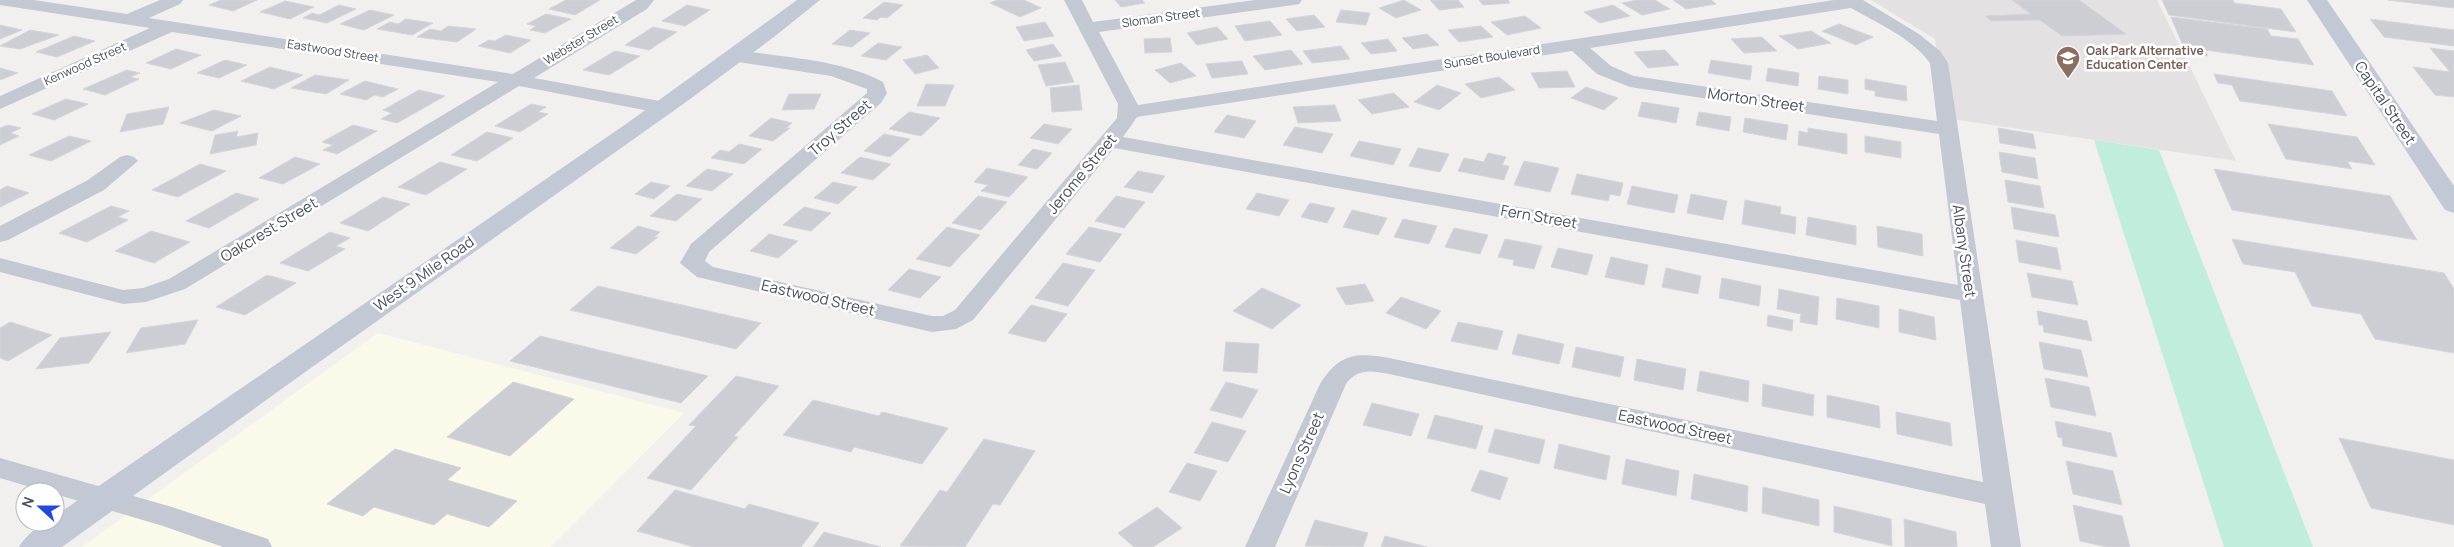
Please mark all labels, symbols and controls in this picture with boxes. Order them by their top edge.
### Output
street label: Sloman Street [1121,4,1201,31]
street label: Webster Street [540,10,621,69]
street label: Eastwood Street [286,35,380,66]
street label: Kenwood Street [41,38,129,89]
street label: Sunset Boulevard [1443,41,1541,72]
place label: Oak Park Alternative Education Center [2086,42,2204,73]
school or university icon: Oak Park Alternative Education Center [2055,45,2081,79]
street label: Capital Street [2350,57,2421,149]
street label: Morton Street [1706,82,1806,117]
street label: Troy Street [804,94,876,161]
street label: Jerome Street [1042,129,1121,218]
street label: Oakcrest Street [216,192,321,267]
street label: Fern Street [1499,199,1579,234]
street label: Albany Street [1948,203,1981,299]
street label: West 9 Mile Road [369,231,478,316]
street label: Eastwood Street [759,274,877,321]
street label: Eastwood Street [1616,404,1734,449]
street label: Lyons Street [1274,409,1329,497]
north arrow [15,482,65,532]
text: N [17,494,38,510]

